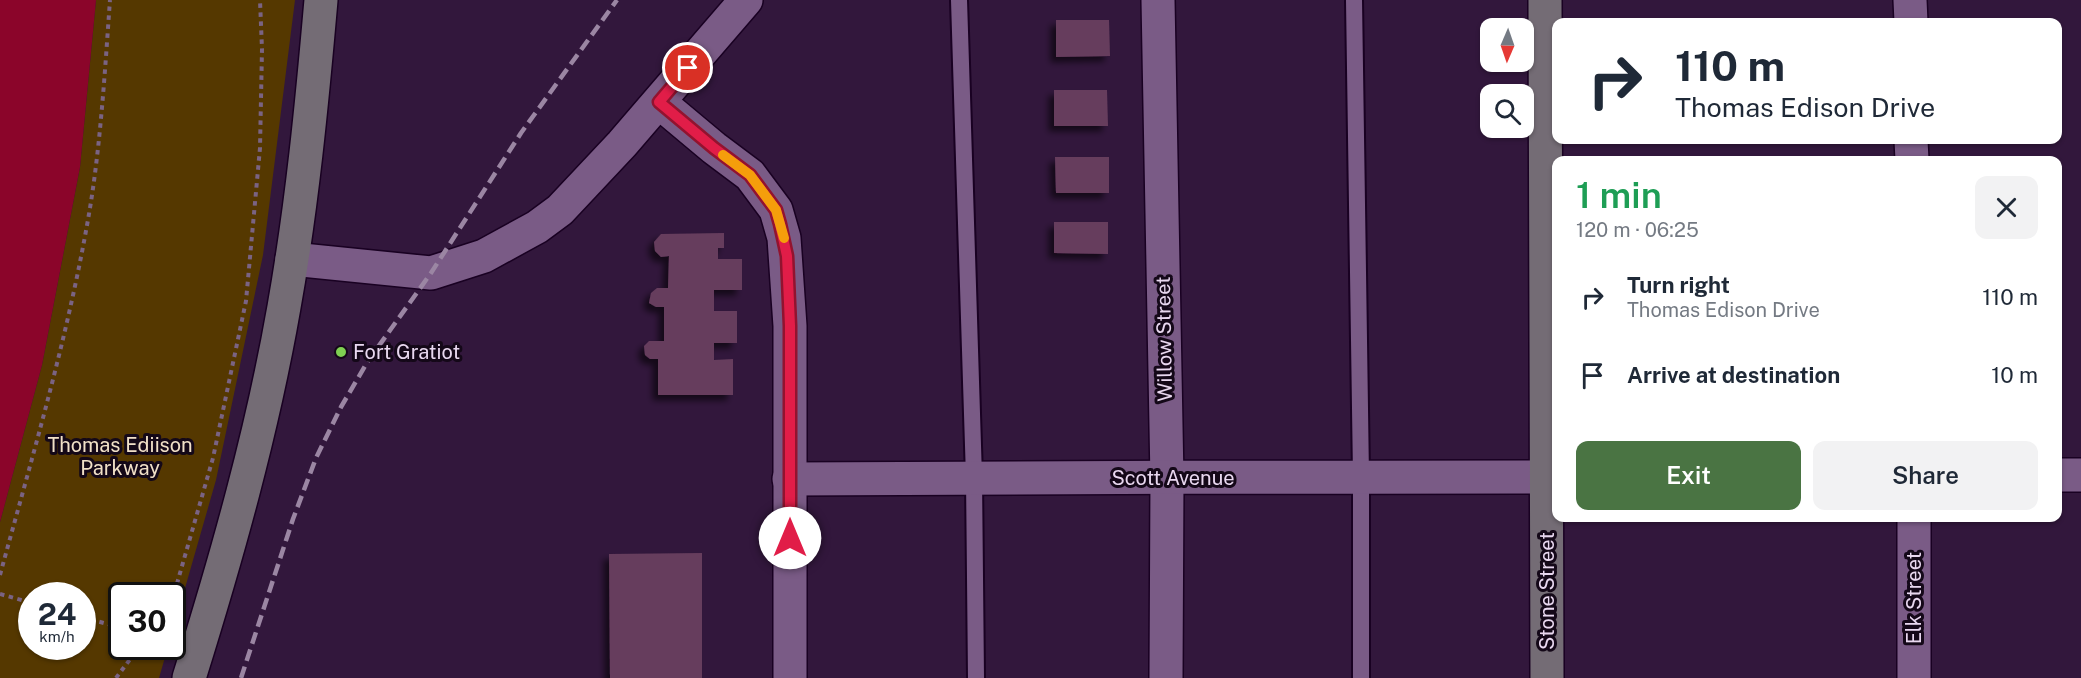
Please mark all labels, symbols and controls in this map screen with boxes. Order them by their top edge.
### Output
north arrow [1480,18,1534,72]
map controls [1480,18,1534,138]
text: 110 m [1675,41,1785,90]
pin [662,42,713,93]
icon: right [1576,42,1654,120]
icon: arrive [671,51,704,84]
button: search [1480,84,1534,138]
text: Thomas Edison Drive [1675,91,1935,123]
text: 1 min [1576,174,1662,216]
button: close [1975,176,2038,239]
text: 120 m · 06:25 [1576,218,1699,242]
text: Turn right [1627,272,1730,298]
street label: Willow Street [1151,276,1177,402]
icon: right [1576,281,1609,314]
text: 110 m [1982,284,2038,310]
text: Thomas Edison Drive [1627,298,1820,322]
place label: Fort Gratiot [353,340,460,364]
marker: Fort Gratiot [334,345,348,359]
icon: arrive [1576,359,1609,392]
text: Arrive at destination [1627,362,1840,388]
text: 10 m [1991,362,2038,388]
park label: Thomas Ediison Parkway [47,433,193,480]
button: Exit [1576,441,1801,510]
button: Share [1813,441,2038,510]
street label: Scott Avenue [1111,466,1235,490]
position arrow [758,506,822,570]
street label: Stone Street [1535,532,1559,650]
street label: Elk Street [1902,552,1926,644]
speed limit sign: 30 [108,582,186,660]
text: 24 [38,596,76,632]
text: km/h [39,628,75,645]

